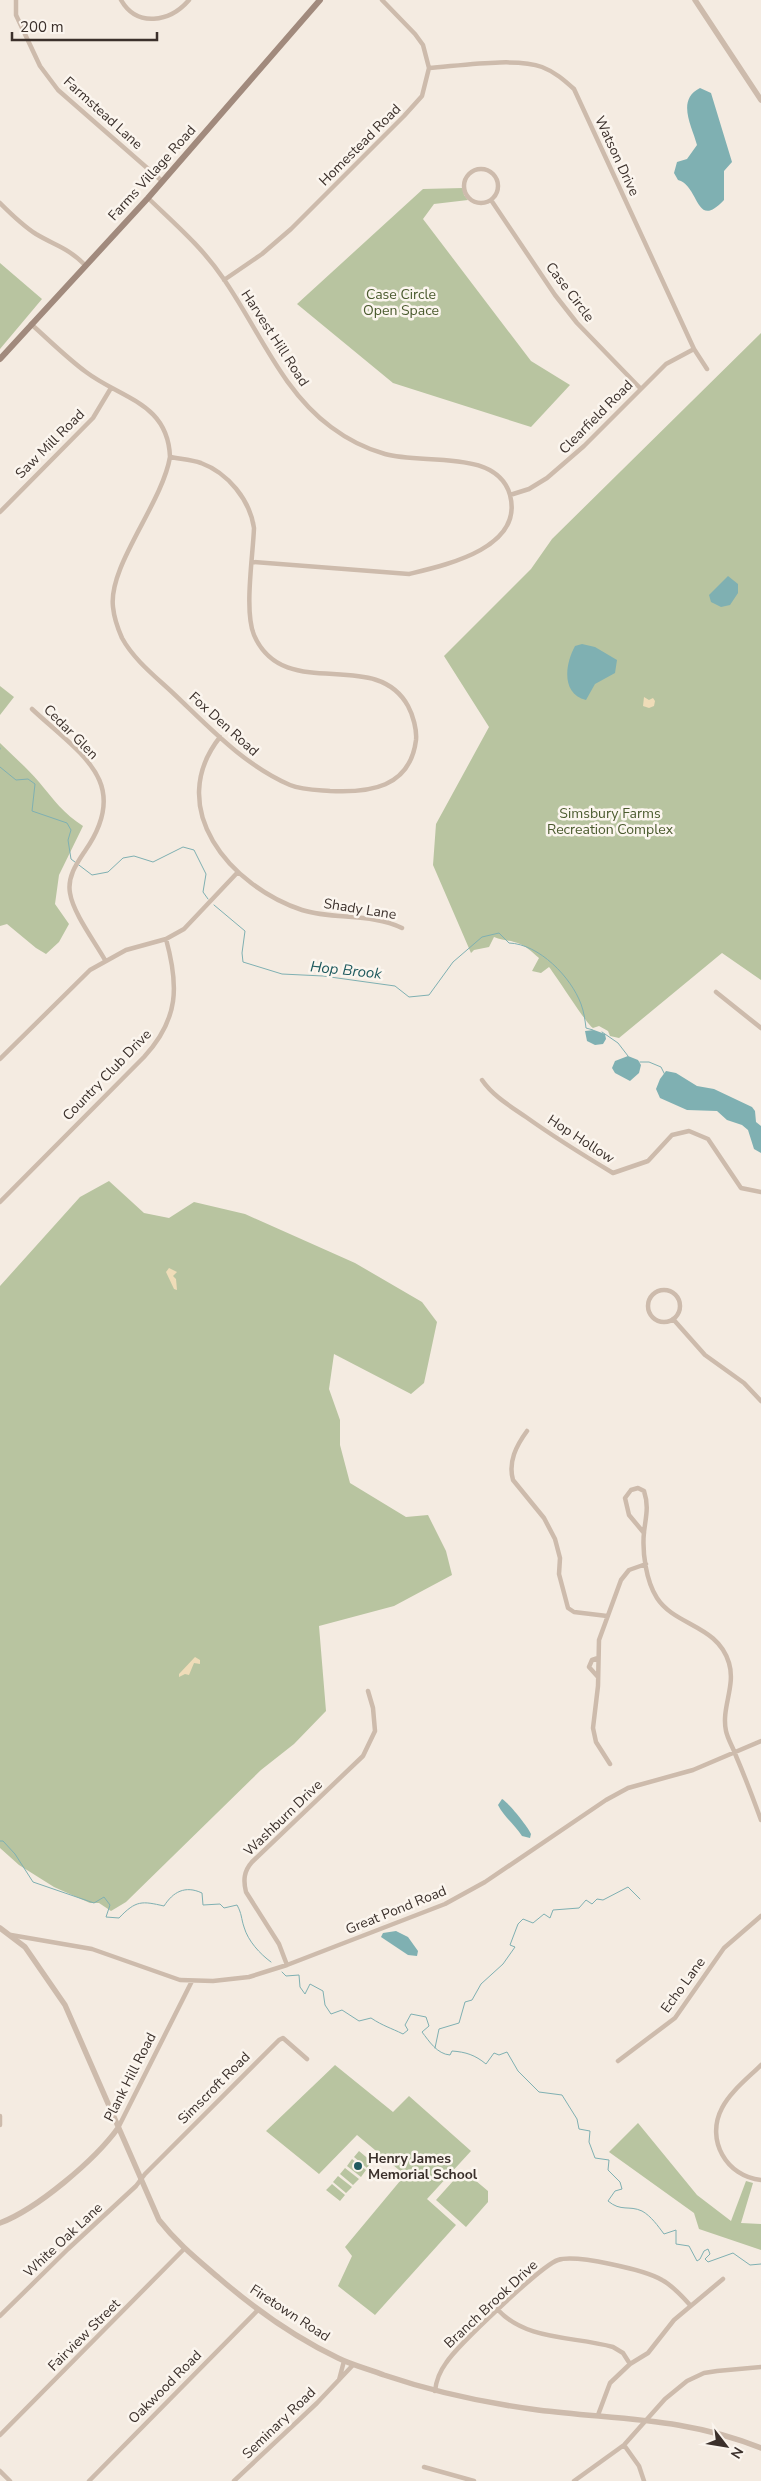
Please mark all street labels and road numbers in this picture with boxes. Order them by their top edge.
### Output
street label: Farmstead Lane [59,72,147,154]
street label: Homestead Road [315,100,405,190]
street label: Watson Drive [590,113,644,199]
street label: Farms Village Road [104,121,200,225]
street label: Case Circle [541,258,599,326]
street label: Harvest Hill Road [237,286,313,390]
street label: Clearfield Road [555,376,637,458]
street label: Saw Mill Road [11,405,89,483]
street label: Fox Den Road [185,688,263,760]
street label: Cedar Glen [39,700,103,764]
street label: Shady Lane [322,894,398,924]
street label: Country Club Drive [58,1025,156,1125]
street label: Hop Hollow [544,1110,618,1168]
street label: Washburn Drive [240,1776,326,1860]
street label: Great Pond Road [343,1881,449,1939]
street label: Echo Lane [656,1953,710,2017]
street label: Plank Hill Road [99,2029,161,2125]
street label: Simscroft Road [174,2048,254,2128]
street label: White Oak Lane [19,2198,107,2282]
street label: Branch Brook Drive [440,2256,542,2352]
street label: Firetown Road [246,2280,334,2346]
street label: Fairview Street [44,2295,124,2375]
street label: Oakwood Road [124,2346,206,2428]
street label: Seminary Road [238,2383,320,2463]

